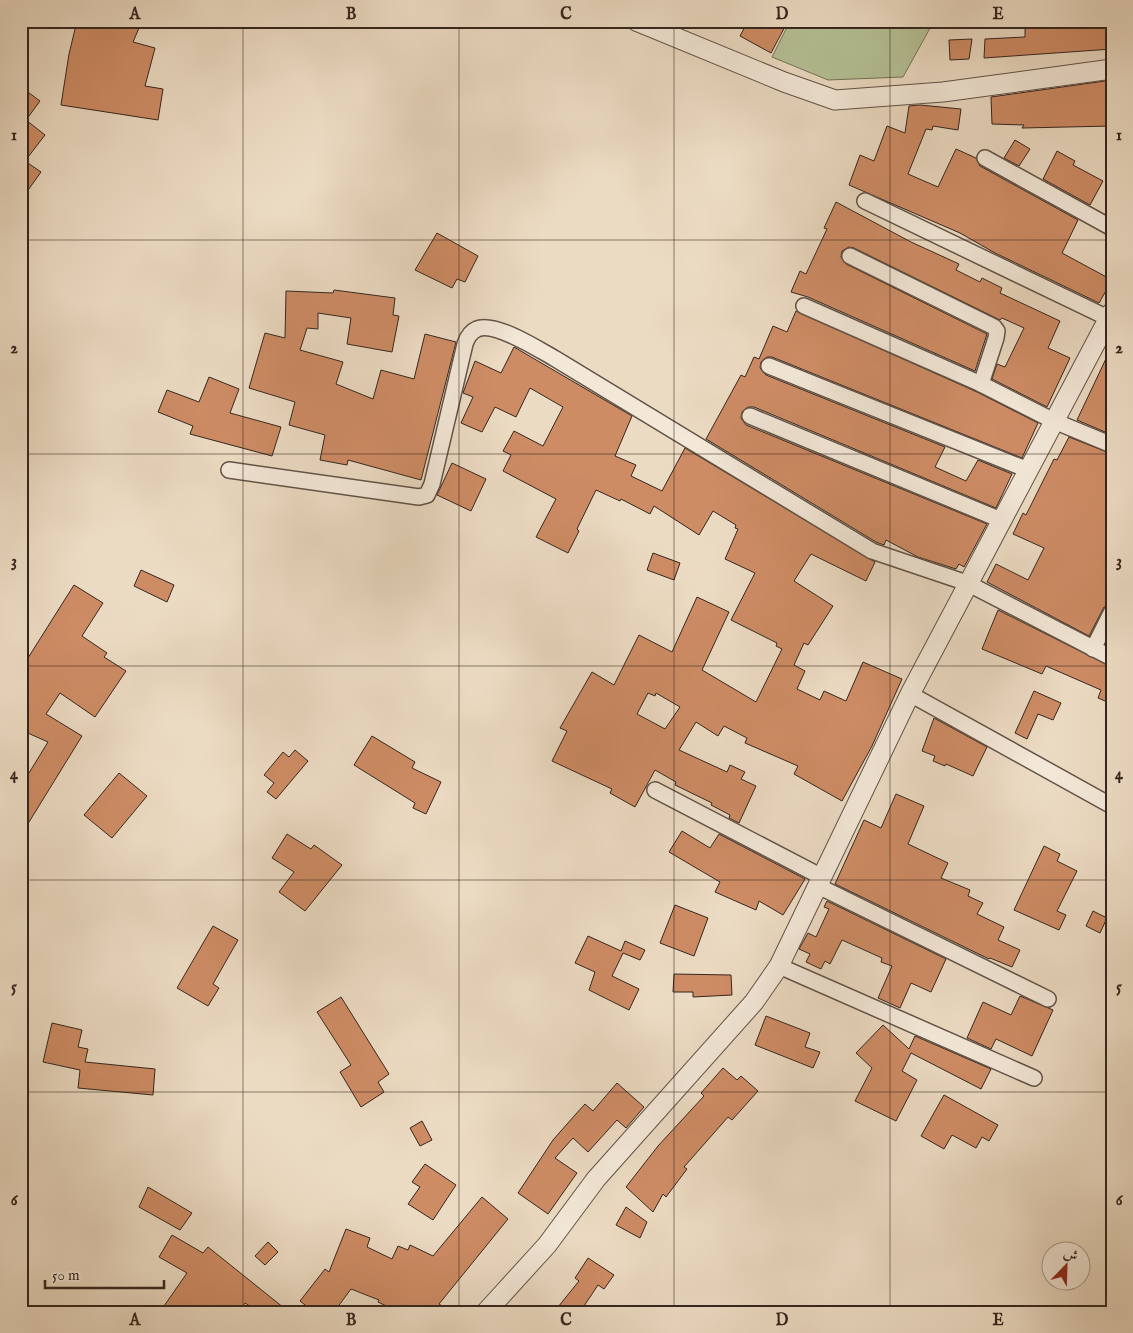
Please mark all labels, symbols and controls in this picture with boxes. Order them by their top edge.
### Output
text: A [129,5,142,25]
text: B [346,5,357,25]
text: C [560,5,572,25]
text: D [776,5,789,25]
text: E [992,5,1004,25]
text: 1 [11,126,17,146]
text: 1 [1116,126,1122,146]
text: 2 [10,339,18,359]
text: 2 [1115,339,1123,359]
text: 3 [11,552,17,572]
text: 3 [1116,552,1122,572]
text: 4 [10,765,19,785]
text: 4 [1115,765,1124,785]
text: 5 [11,978,17,998]
text: 5 [1116,978,1122,998]
text: 6 [11,1191,19,1211]
text: 6 [1116,1191,1124,1211]
north arrow [1040,1240,1090,1290]
text: ش [1061,1244,1081,1266]
scale bar [45,1258,164,1290]
text: 50 m [52,1266,80,1285]
text: A [129,1311,142,1331]
text: B [346,1311,357,1331]
text: C [560,1311,572,1331]
text: D [776,1311,789,1331]
text: E [992,1311,1004,1331]

